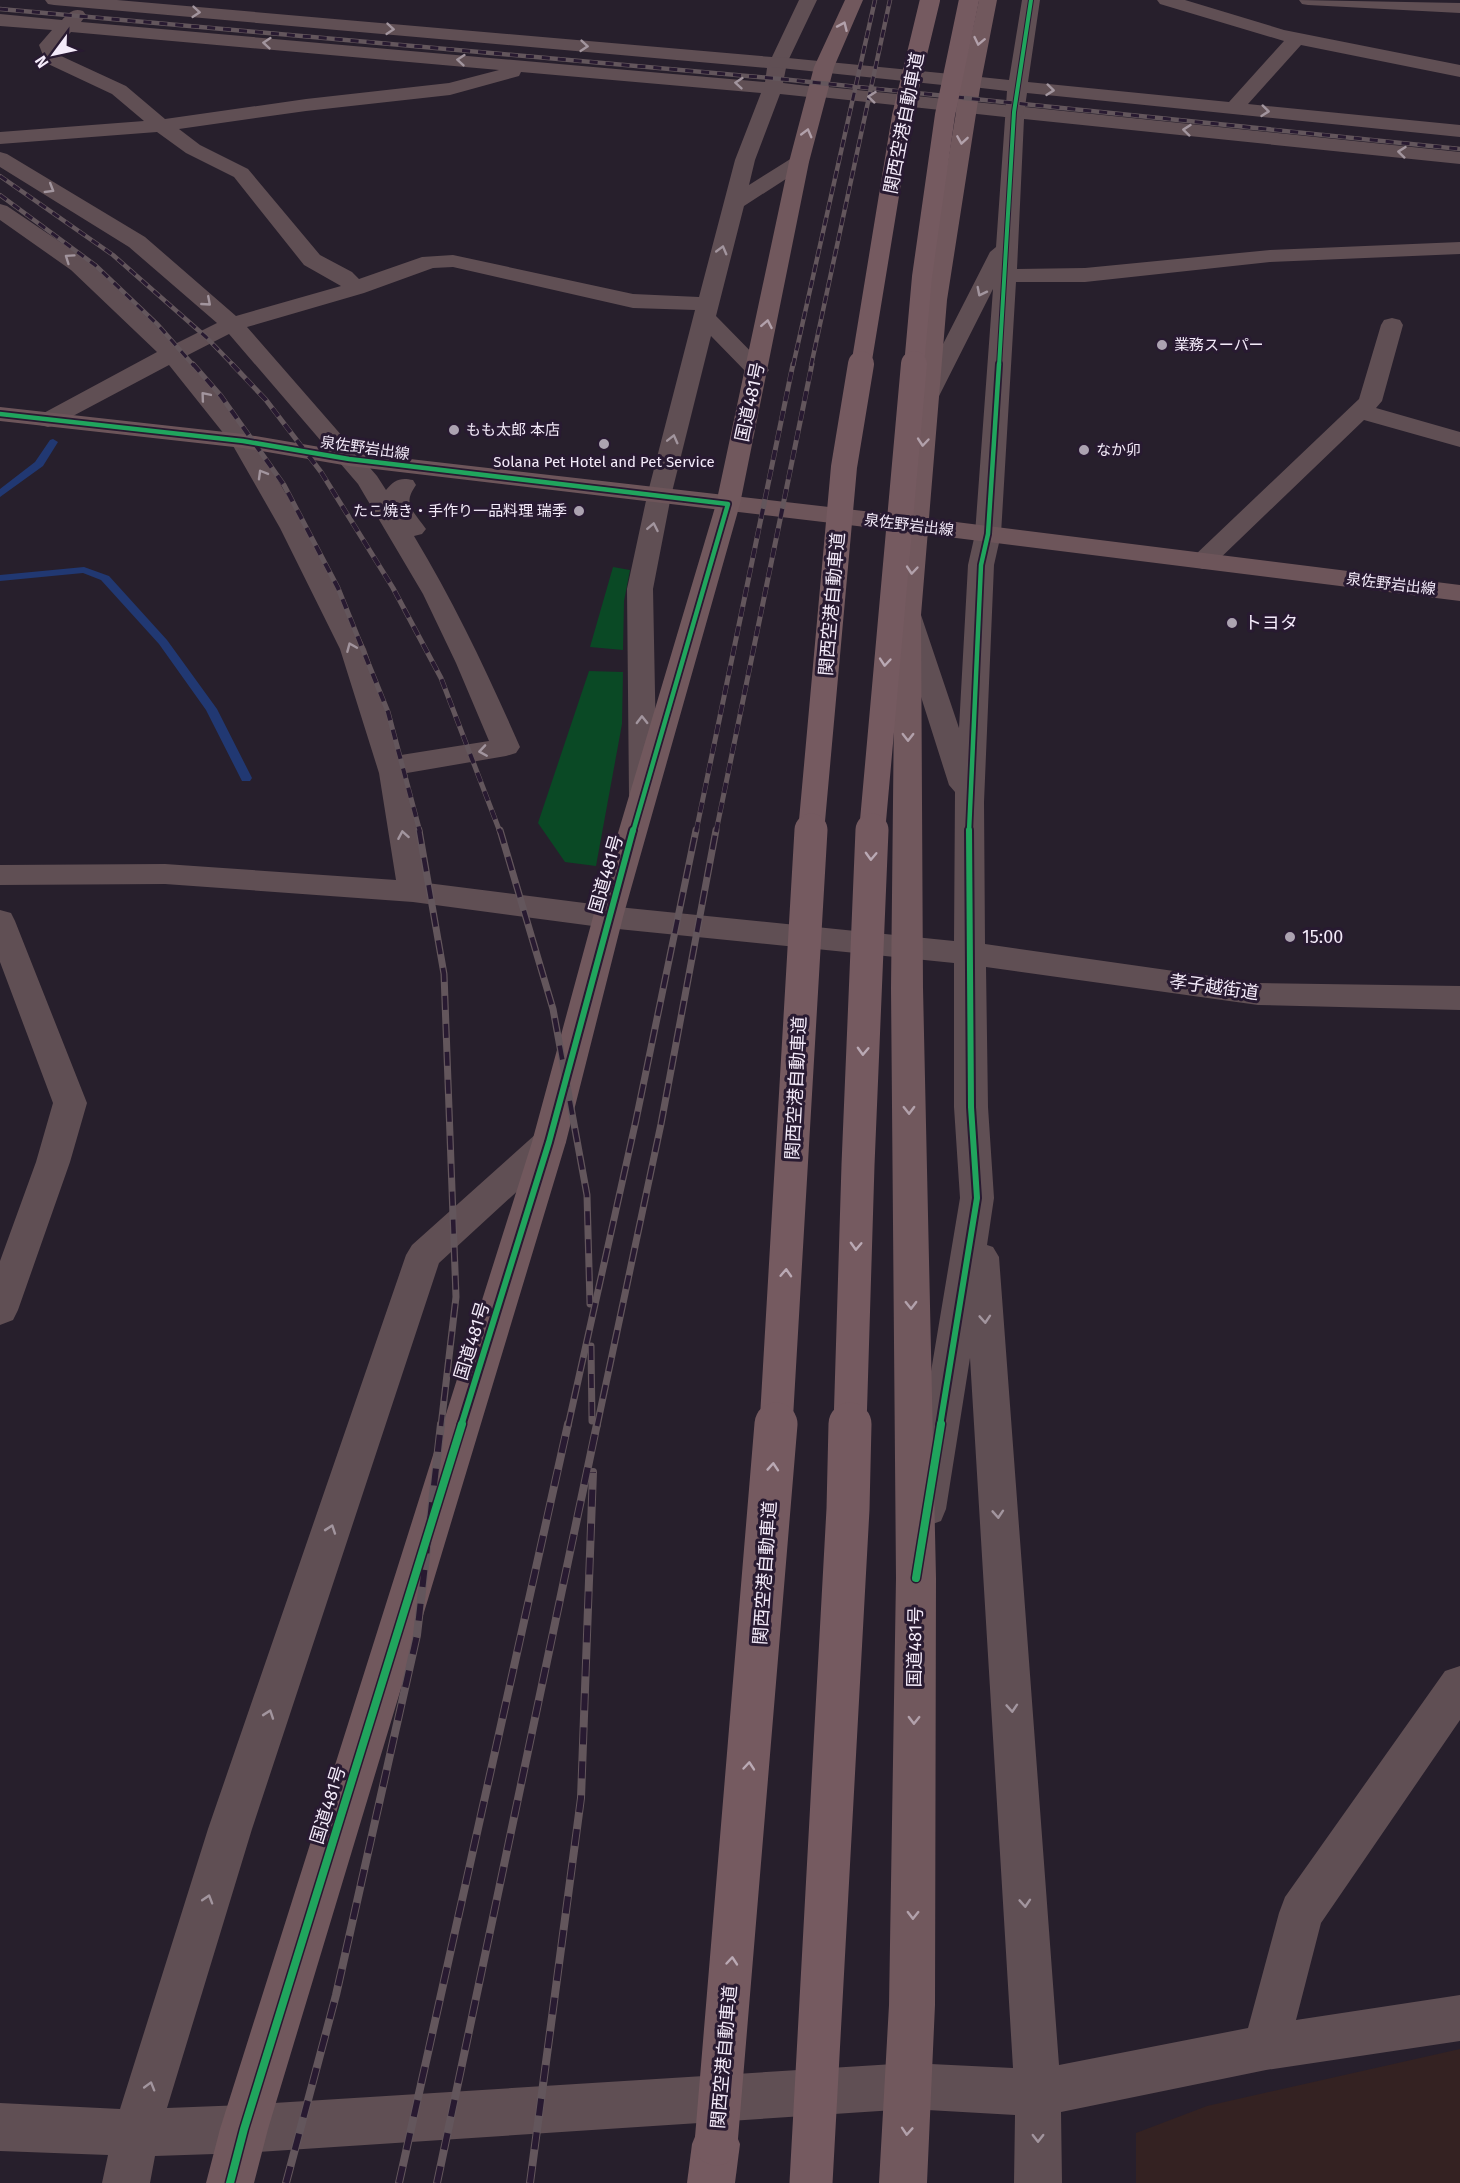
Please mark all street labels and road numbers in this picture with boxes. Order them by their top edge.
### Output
street label: 関西空港自動車道 [879,50,929,196]
street label: 国道481号 [731,360,769,444]
street label: 泉佐野岩出線 [319,433,411,463]
street label: 泉佐野岩出線 [863,511,955,539]
street label: 関西空港自動車道 [815,531,849,677]
street label: 泉佐野岩出線 [1345,570,1437,598]
street label: 国道481号 [584,832,628,916]
street label: 孝子越街道 [1168,970,1260,1004]
street label: 関西空港自動車道 [781,1016,811,1160]
street label: 国道481号 [450,1299,494,1383]
street label: 関西空港自動車道 [749,1500,781,1646]
street label: 国道481号 [903,1606,927,1688]
street label: 国道481号 [306,1763,350,1847]
street label: 関西空港自動車道 [707,1984,741,2130]

